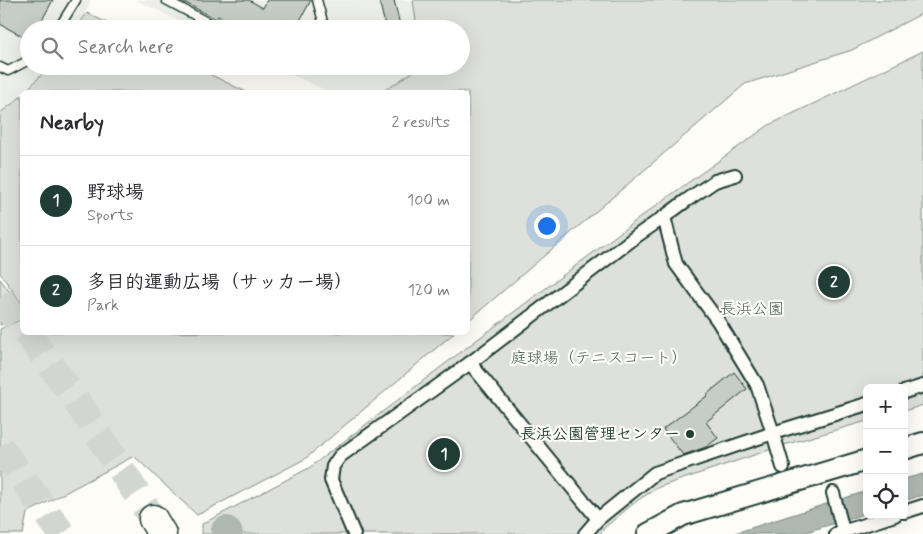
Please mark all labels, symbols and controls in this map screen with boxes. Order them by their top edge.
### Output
search box [20,20,470,75]
icon: search [38,34,66,62]
text: Search here [78,35,174,60]
text: Nearby [40,109,104,137]
text: 2 results [392,112,450,133]
text: 野球場 [87,180,144,205]
text: 1 [52,190,60,211]
text: 100 m [407,190,450,211]
text: Sports [87,205,133,226]
your location [534,213,560,239]
pin: 2 [818,263,850,301]
text: 多目的運動広場（サッカー場） [87,270,353,295]
text: 2 [52,280,60,301]
text: 120 m [408,280,450,301]
text: Park [87,295,119,316]
park label: 長浜公園 [720,299,784,320]
park label: 庭球場（テニスコート） [511,348,687,369]
map controls [863,384,908,519]
button: + [863,384,908,429]
place label: 長浜公園管理センター [520,424,680,445]
marker: 長浜公園管理センター [684,428,696,440]
button: − [863,429,908,474]
pin: 1 [428,435,460,473]
button: locate [863,474,908,519]

